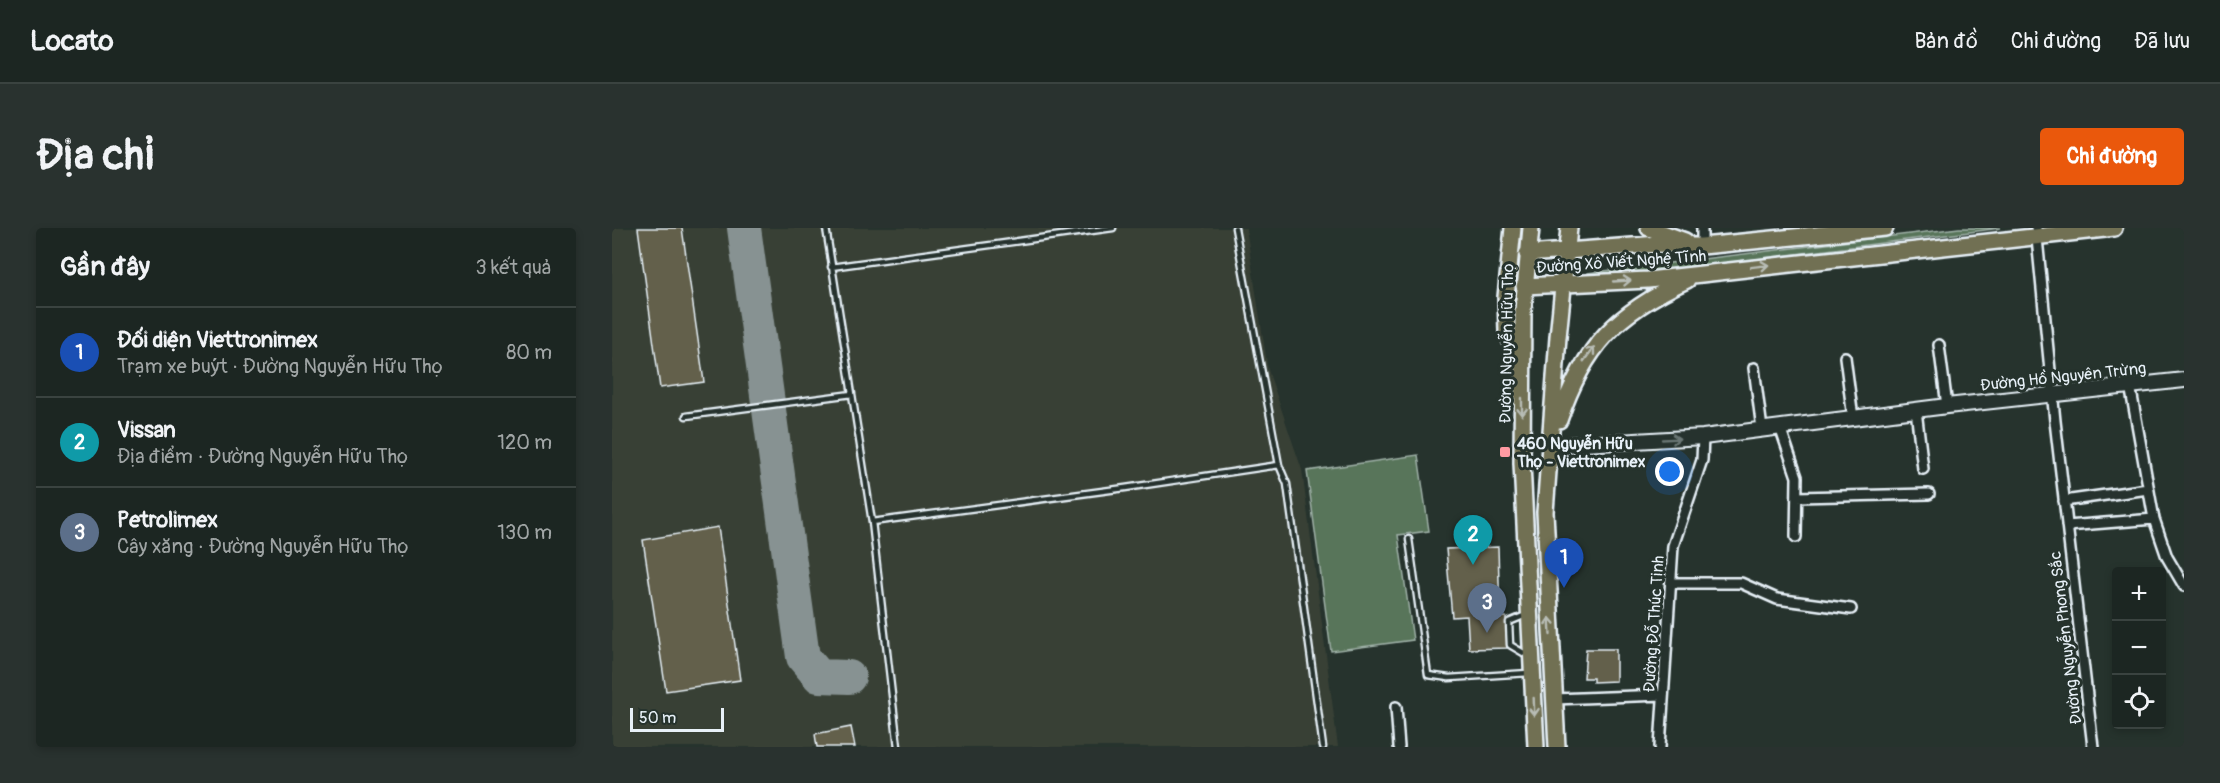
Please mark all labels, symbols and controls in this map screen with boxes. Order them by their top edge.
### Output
text: Locato [30,24,114,59]
text: Bản đồ [1914,28,1978,55]
text: Chỉ đường [2011,28,2101,55]
text: Đã lưu [2134,28,2190,55]
button: Chỉ đường [2040,128,2184,185]
text: Địa chỉ [36,130,154,182]
street label: Đường Xô Viết Nghệ Tĩnh [1535,246,1707,278]
text: Gần đây [60,251,150,283]
text: 3 kết quả [475,255,552,280]
one-way arrow [1749,260,1769,271]
street label: Đường Nguyễn Hữu Thọ [1496,262,1518,424]
one-way arrow [1611,276,1631,287]
text: Đối diện Viettronimex [117,326,318,354]
text: 1 [76,340,83,365]
text: 80 m [506,340,552,365]
one-way arrow [1583,347,1596,363]
text: Trạm xe buýt · Đường Nguyễn Hữu Thọ [117,354,444,379]
street label: Đường Hồ Nguyên Trừng [1979,358,2147,396]
one-way arrow [1517,397,1528,417]
text: Vissan [117,416,176,444]
text: 2 [74,430,85,455]
text: 120 m [497,430,552,455]
place label: 460 Nguyễn Hữu Thọ - Viettronimex [1516,433,1645,472]
one-way arrow [1661,433,1681,444]
text: Địa điểm · Đường Nguyễn Hữu Thọ [117,444,409,469]
marker: 460 Nguyễn Hữu Thọ - Viettronimex [1498,445,1512,459]
your location [1655,457,1684,486]
text: Petrolimex [117,506,218,534]
pin: 2 [1454,516,1492,565]
text: 3 [74,520,85,545]
text: 130 m [497,520,552,545]
text: Cây xăng · Đường Nguyễn Hữu Thọ [117,534,410,559]
pin: 1 [1544,538,1584,588]
street label: Đường Nguyễn Phong Sắc [2045,550,2087,726]
street label: Đường Đỗ Thúc Tịnh [1639,555,1669,693]
map controls [2112,567,2166,729]
button: + [2112,567,2166,621]
pin: 3 [1468,584,1506,633]
one-way arrow [1544,616,1555,636]
button: − [2112,621,2166,675]
button: locate [2112,675,2166,729]
one-way arrow [1528,696,1540,716]
scale bar [630,705,724,732]
text: 50 m [639,708,676,728]

